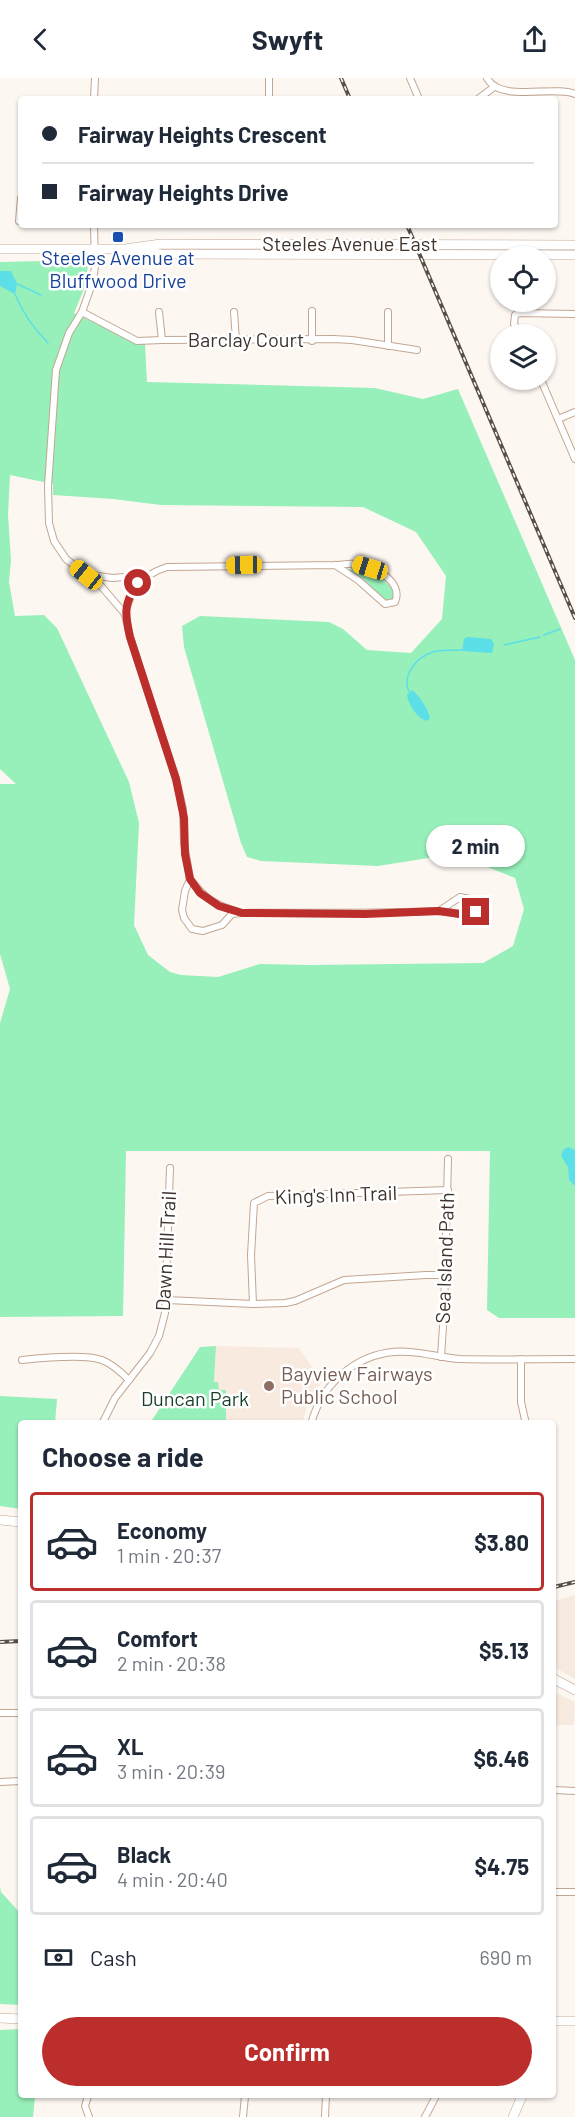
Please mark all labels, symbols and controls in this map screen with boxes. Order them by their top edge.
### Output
icon: back [24,23,57,56]
text: Swyft [252,23,323,55]
icon: share [518,23,551,56]
text: Fairway Heights Crescent [78,121,327,147]
text: Fairway Heights Drive [78,179,288,205]
marker: Steeles Avenue at Bluffwood Drive [111,230,125,244]
street label: Steeles Avenue East [262,231,438,255]
place label: Steeles Avenue at Bluffwood Drive [41,245,195,292]
map controls [490,246,556,390]
button: locate [490,246,556,312]
button: layers [490,324,556,390]
street label: Barclay Court [188,327,304,351]
car [350,554,390,582]
car [226,556,262,574]
car [66,557,106,593]
route start [124,569,151,596]
callout: 2 min [426,825,526,867]
text: 2 min [452,834,499,858]
route end [462,898,489,925]
street label: King's Inn Trail [274,1180,398,1208]
street label: Dawn Hill Trail [150,1190,180,1312]
street label: Sea Island Path [430,1192,458,1324]
place label: Bayview Fairways Public School [281,1361,433,1408]
marker: Bayview Fairways Public School [262,1379,276,1393]
park label: Duncan Park [141,1386,249,1410]
text: Choose a ride [42,1440,204,1472]
icon: car [45,1515,99,1569]
text: Economy [117,1517,207,1543]
text: $3.80 [474,1529,529,1555]
text: 1 min · 20:37 [117,1543,221,1567]
icon: car [45,1623,99,1677]
text: Comfort [117,1625,198,1651]
text: $5.13 [479,1637,529,1663]
text: 2 min · 20:38 [117,1651,226,1675]
icon: car [45,1731,99,1785]
text: XL [117,1733,143,1759]
text: $6.46 [474,1745,529,1771]
text: 3 min · 20:39 [117,1759,225,1783]
icon: car [45,1839,99,1893]
text: Black [117,1841,171,1867]
text: $4.75 [474,1853,529,1879]
text: 4 min · 20:40 [117,1867,228,1891]
icon: cash [42,1941,75,1974]
text: Cash [90,1944,137,1970]
text: 690 m [479,1945,532,1969]
button: Confirm [42,2017,532,2086]

